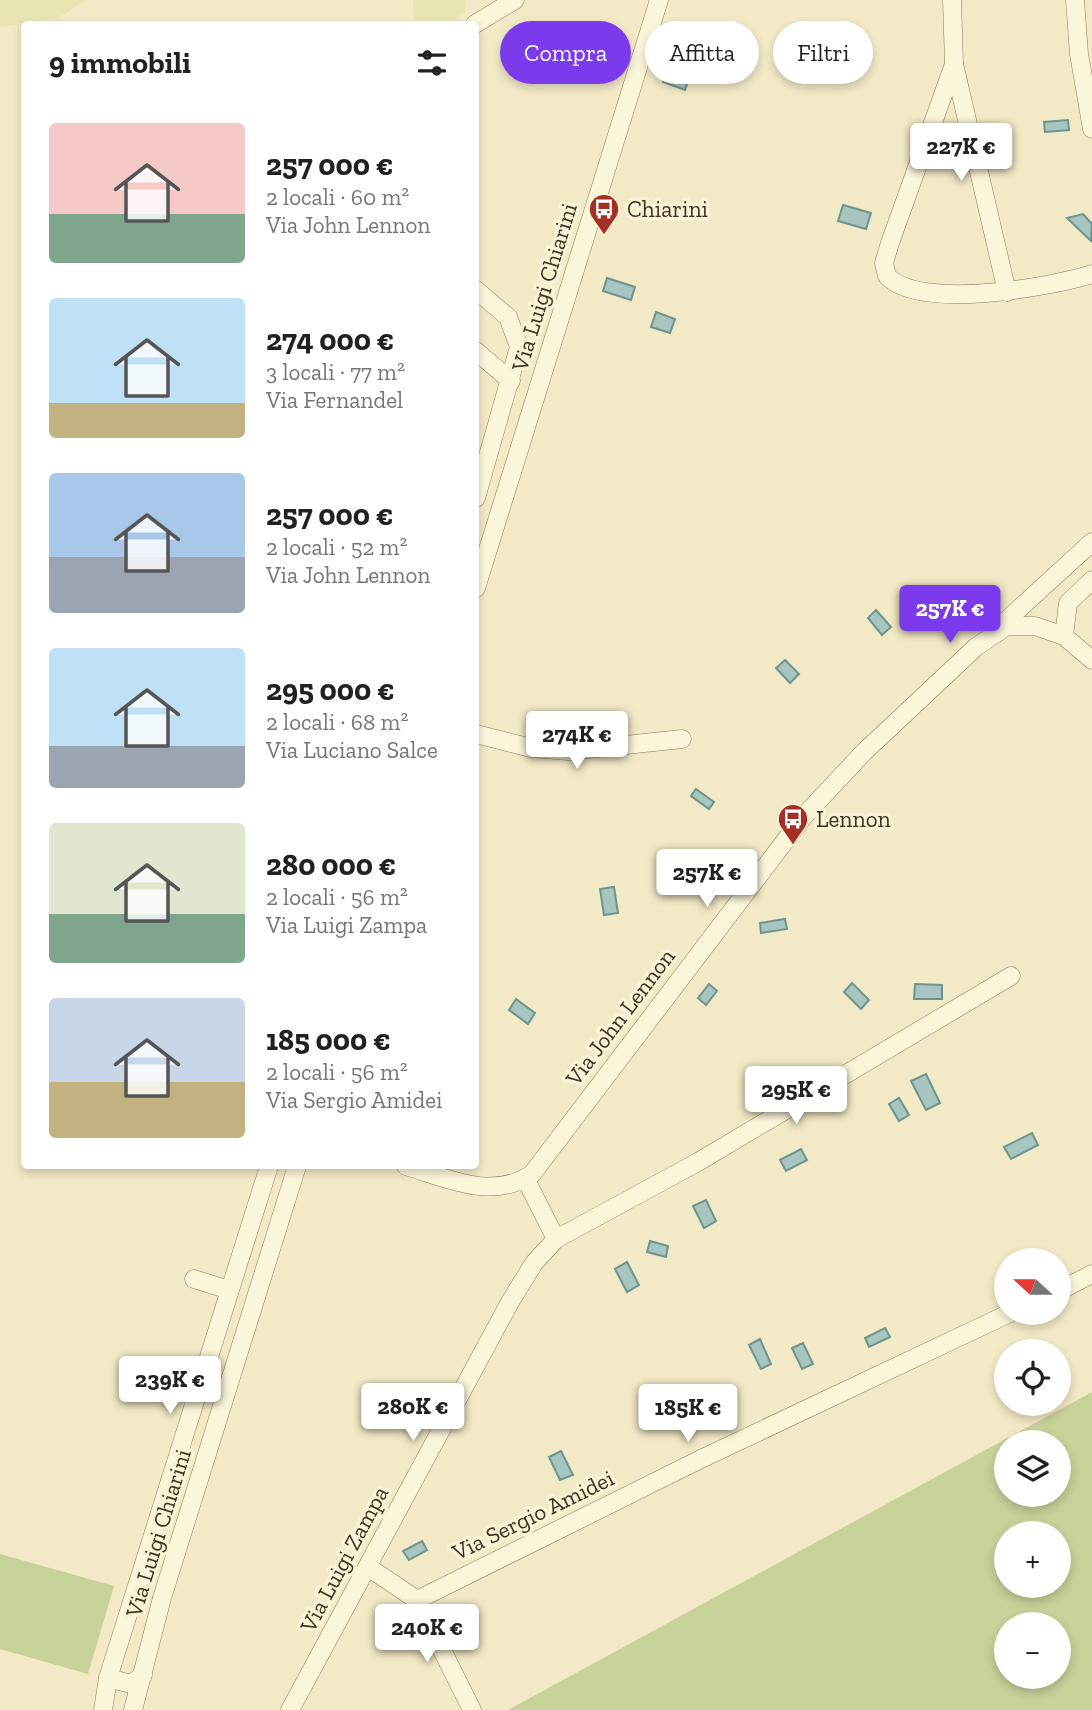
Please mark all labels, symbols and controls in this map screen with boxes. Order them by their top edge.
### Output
chip: Compra [500,21,631,84]
chip: Affitta [645,21,759,84]
chip: Filtri [773,21,873,84]
icon: filters [413,44,451,82]
text: 9 immobili [49,45,191,81]
pin: 227K € [904,124,1018,183]
text: 227K € [926,132,996,160]
text: 257 000 € [266,147,393,183]
icon: home [105,151,189,235]
text: 2 locali · 60 m² [266,183,409,211]
bus stop icon: Chiarini [587,192,621,236]
place label: Chiarini [627,195,708,223]
street label: Via Luigi Chiarini [505,200,583,375]
text: Via John Lennon [266,211,430,239]
text: 274 000 € [266,322,394,358]
icon: home [105,326,189,410]
text: 3 locali · 77 m² [266,358,405,386]
text: Via Fernandel [266,386,403,414]
text: 257 000 € [266,497,393,533]
icon: home [105,501,189,585]
text: 2 locali · 52 m² [266,533,407,561]
text: Via John Lennon [266,561,430,589]
pin: 257K € [893,586,1007,645]
text: 257K € [915,594,985,622]
text: 295 000 € [266,672,395,708]
icon: home [105,676,189,760]
text: 2 locali · 68 m² [266,708,408,736]
pin: 274K € [520,712,634,771]
text: 274K € [542,720,612,748]
text: Via Luciano Salce [266,736,438,764]
bus stop icon: Lennon [776,802,810,846]
place label: Lennon [816,805,891,833]
text: 280 000 € [266,847,396,883]
pin: 257K € [650,850,764,909]
icon: home [105,851,189,935]
text: 257K € [672,858,742,886]
text: 2 locali · 56 m² [266,883,408,911]
text: Via Luigi Zampa [266,911,427,939]
street label: Via John Lennon [559,943,681,1092]
text: 185 000 € [266,1022,391,1058]
icon: home [105,1026,189,1110]
text: 2 locali · 56 m² [266,1058,408,1086]
pin: 295K € [739,1066,853,1126]
text: 295K € [761,1075,831,1103]
text: Via Sergio Amidei [266,1086,442,1114]
north arrow [994,1248,1071,1325]
map controls [994,1248,1071,1689]
button: locate [994,1339,1071,1416]
pin: 239K € [113,1356,227,1416]
text: 239K € [135,1365,205,1393]
pin: 280K € [356,1384,470,1443]
pin: 185K € [631,1384,745,1444]
text: 280K € [377,1392,449,1420]
text: 185K € [654,1393,722,1421]
button: layers [994,1430,1071,1507]
street label: Via Luigi Chiarini [119,1446,197,1621]
street label: Via Sergio Amidei [447,1464,618,1567]
street label: Via Luigi Zampa [293,1481,394,1638]
button: + [994,1521,1071,1598]
pin: 240K € [370,1604,484,1664]
button: − [994,1612,1071,1689]
text: 240K € [391,1613,463,1641]

